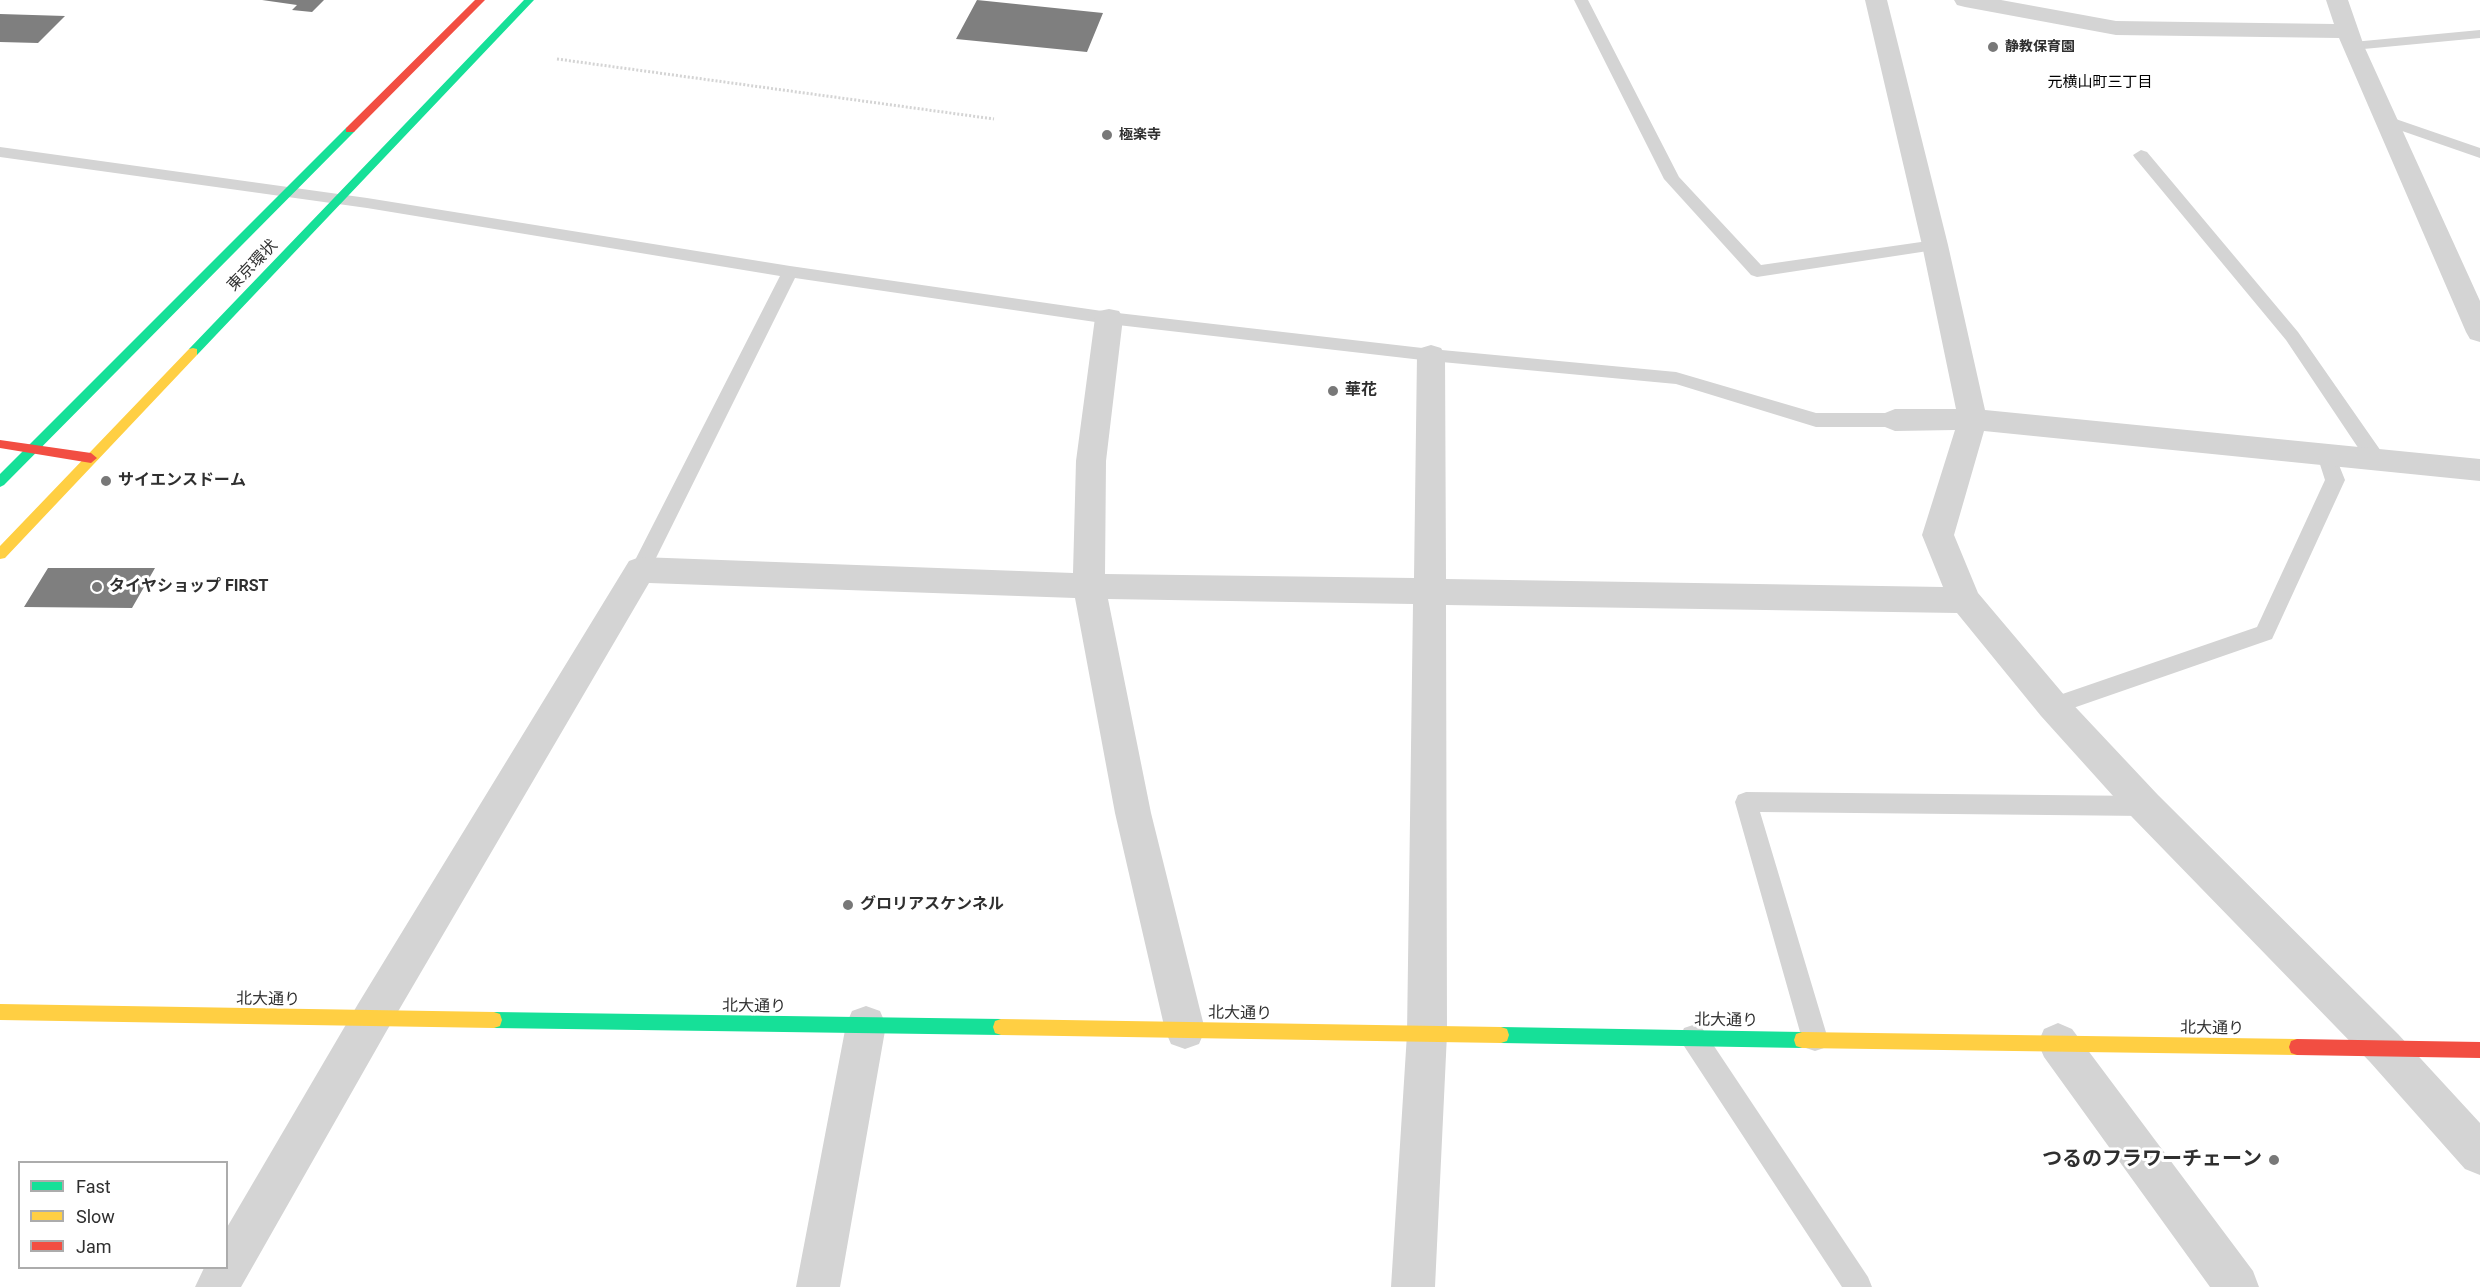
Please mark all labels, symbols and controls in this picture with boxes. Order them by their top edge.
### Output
place label: 静教保育園 [2005,39,2075,55]
marker: 静教保育園 [1986,40,2000,54]
district label: 元横山町三丁目 [2048,74,2152,92]
place label: 極楽寺 [1119,127,1161,143]
marker: 極楽寺 [1100,128,1114,142]
street label: 東京環状 [224,236,282,296]
place label: 華花 [1345,381,1377,401]
marker: 華花 [1326,384,1340,398]
place label: サイエンスドーム [118,471,246,491]
marker: サイエンスドーム [99,474,113,488]
place label: タイヤショップ FIRST [109,577,268,597]
marker: タイヤショップ FIRST [90,580,104,594]
place label: グロリアスケンネル [860,895,1004,915]
marker: グロリアスケンネル [841,898,855,912]
street label: 北大通り [236,990,300,1010]
street label: 北大通り [722,997,786,1017]
street label: 北大通り [1208,1004,1272,1024]
street label: 北大通り [1694,1011,1758,1031]
street label: 北大通り [2180,1019,2244,1039]
place label: つるのフラワーチェーン [2042,1148,2262,1172]
marker: つるのフラワーチェーン [2267,1153,2281,1167]
legend [18,1161,228,1269]
text: Fast [76,1176,111,1197]
text: Slow [76,1206,115,1227]
text: Jam [76,1236,112,1257]

